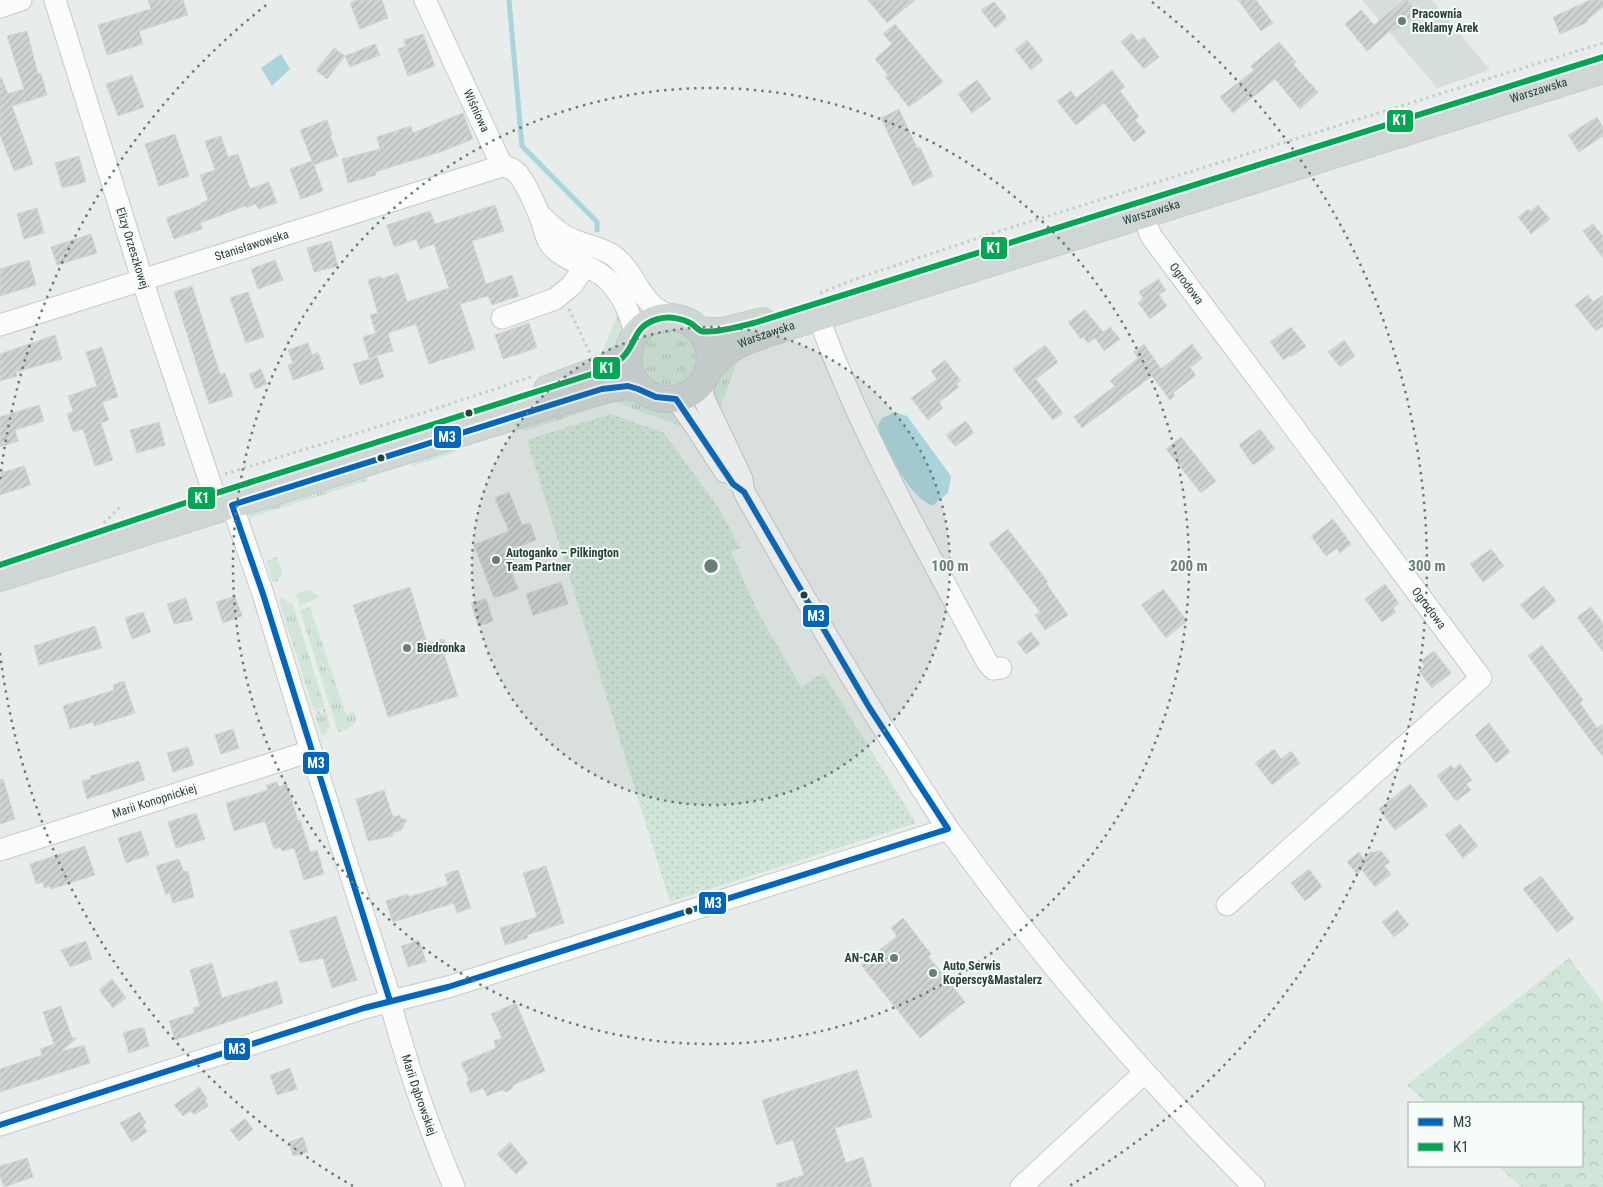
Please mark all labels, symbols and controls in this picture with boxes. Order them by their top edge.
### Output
place label: Pracownia Reklamy Arek [1412,7,1479,35]
marker: Pracownia Reklamy Arek [1396,15,1408,27]
street label: Warszawska [1508,75,1569,106]
street label: Wiśniowa [460,87,492,135]
line badge: K1 [1386,109,1414,133]
text: K1 [1393,112,1407,128]
street label: Warszawska [1121,197,1182,228]
street label: Elizy Orzeszkowej [113,206,152,291]
street label: Stanisławowska [213,227,291,264]
line badge: K1 [980,236,1008,260]
text: K1 [987,240,1001,256]
street label: Ogrodowa [1167,260,1207,307]
street label: Warszawska [736,318,797,351]
line badge: K1 [592,356,621,380]
text: K1 [600,360,614,376]
unlabelled marker [464,408,474,418]
line badge: M3 [433,425,462,449]
text: M3 [438,429,456,445]
unlabelled marker [376,453,386,463]
line badge: K1 [187,486,216,510]
text: K1 [195,490,209,506]
place label: Autoganko – Pilkington Team Partner [506,546,619,574]
marker: Autoganko – Pilkington Team Partner [490,554,502,566]
centre of rings [702,557,720,575]
text: 100 m [931,557,969,575]
text: 200 m [1170,557,1208,575]
text: 300 m [1408,557,1446,575]
street label: Ogrodowa [1409,585,1449,632]
unlabelled marker [799,590,809,600]
line badge: M3 [802,604,830,628]
text: M3 [807,608,825,624]
place label: Biedronka [417,641,466,655]
marker: Biedronka [401,642,413,654]
line badge: M3 [302,751,330,775]
text: M3 [307,755,325,771]
street label: Marii Konopnickiej [111,781,198,821]
line badge: M3 [698,891,727,915]
text: M3 [704,895,722,911]
unlabelled marker [684,906,694,916]
place label: AN-CAR [845,951,884,965]
marker: AN-CAR [888,952,900,964]
place label: Auto Serwis Koperscy&Mastalerz [943,959,1042,987]
marker: Auto Serwis Koperscy&Mastalerz [927,967,939,979]
line badge: M3 [223,1037,251,1061]
text: M3 [228,1041,246,1057]
street label: Marii Dąbrowskiej [399,1053,440,1137]
legend [1408,1102,1583,1167]
text: M3 [1453,1113,1472,1131]
text: K1 [1453,1138,1469,1156]

